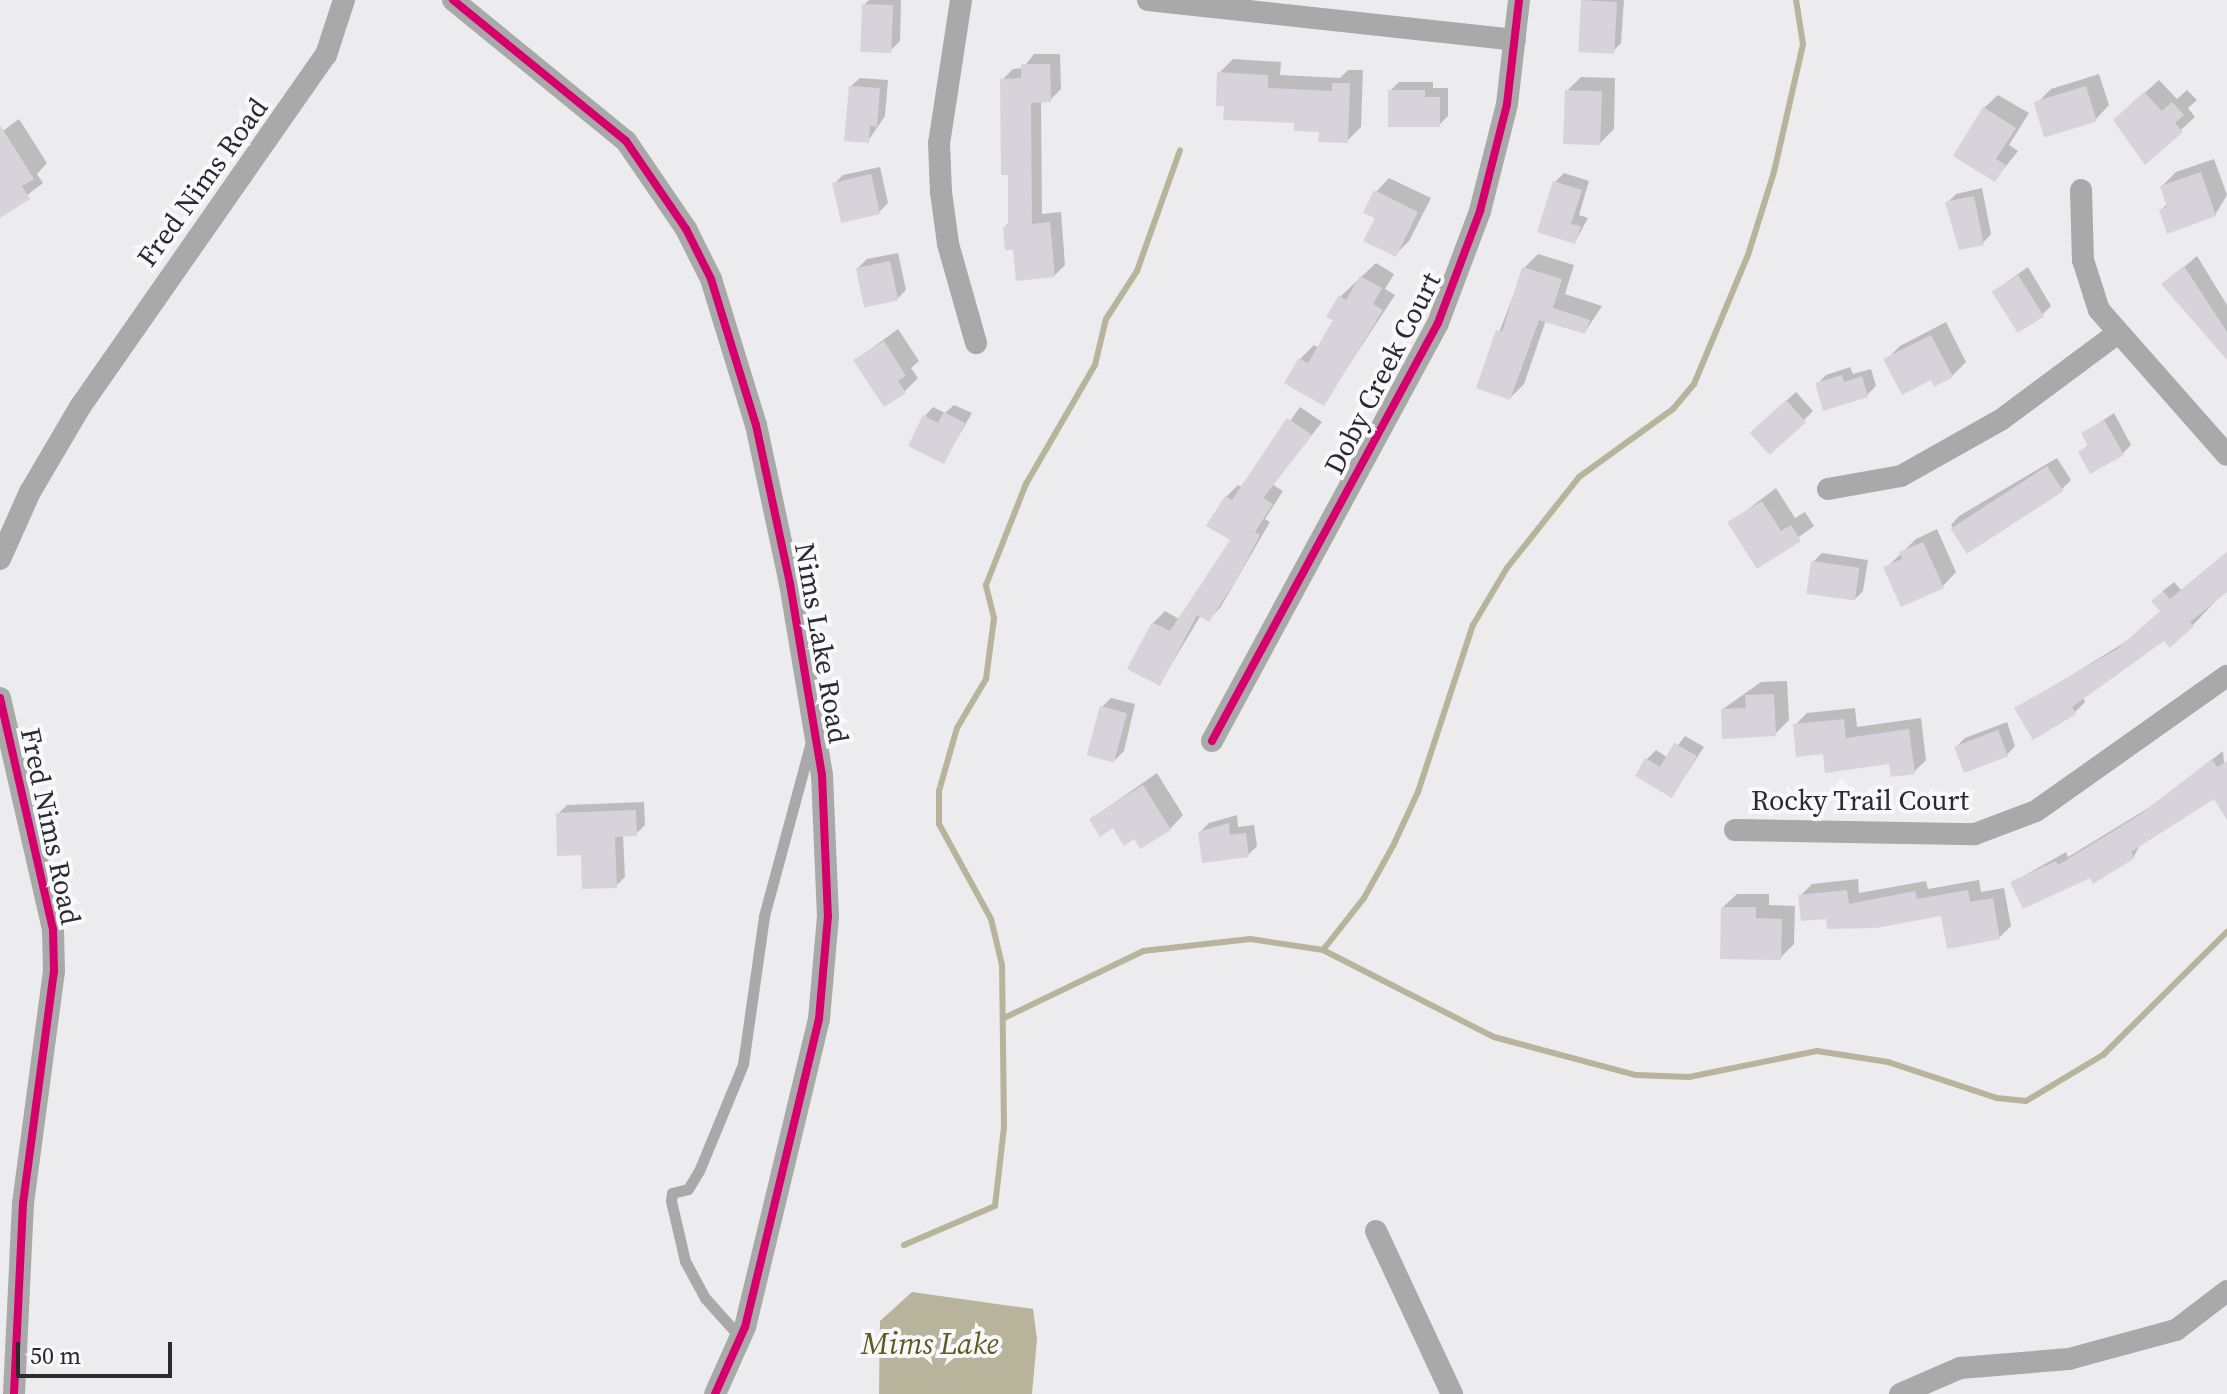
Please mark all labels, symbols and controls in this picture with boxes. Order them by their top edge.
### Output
street label: Fred Nims Road [130,91,274,273]
street label: Doby Creek Court [1317,267,1447,479]
street label: Nims Lake Road [788,540,856,746]
street label: Fred Nims Road [14,725,88,927]
street label: Rocky Trail Court [1751,783,1969,817]
scale bar [20,1326,176,1376]
water label: Mims Lake [861,1326,999,1362]
text: 50 m [30,1339,81,1372]

